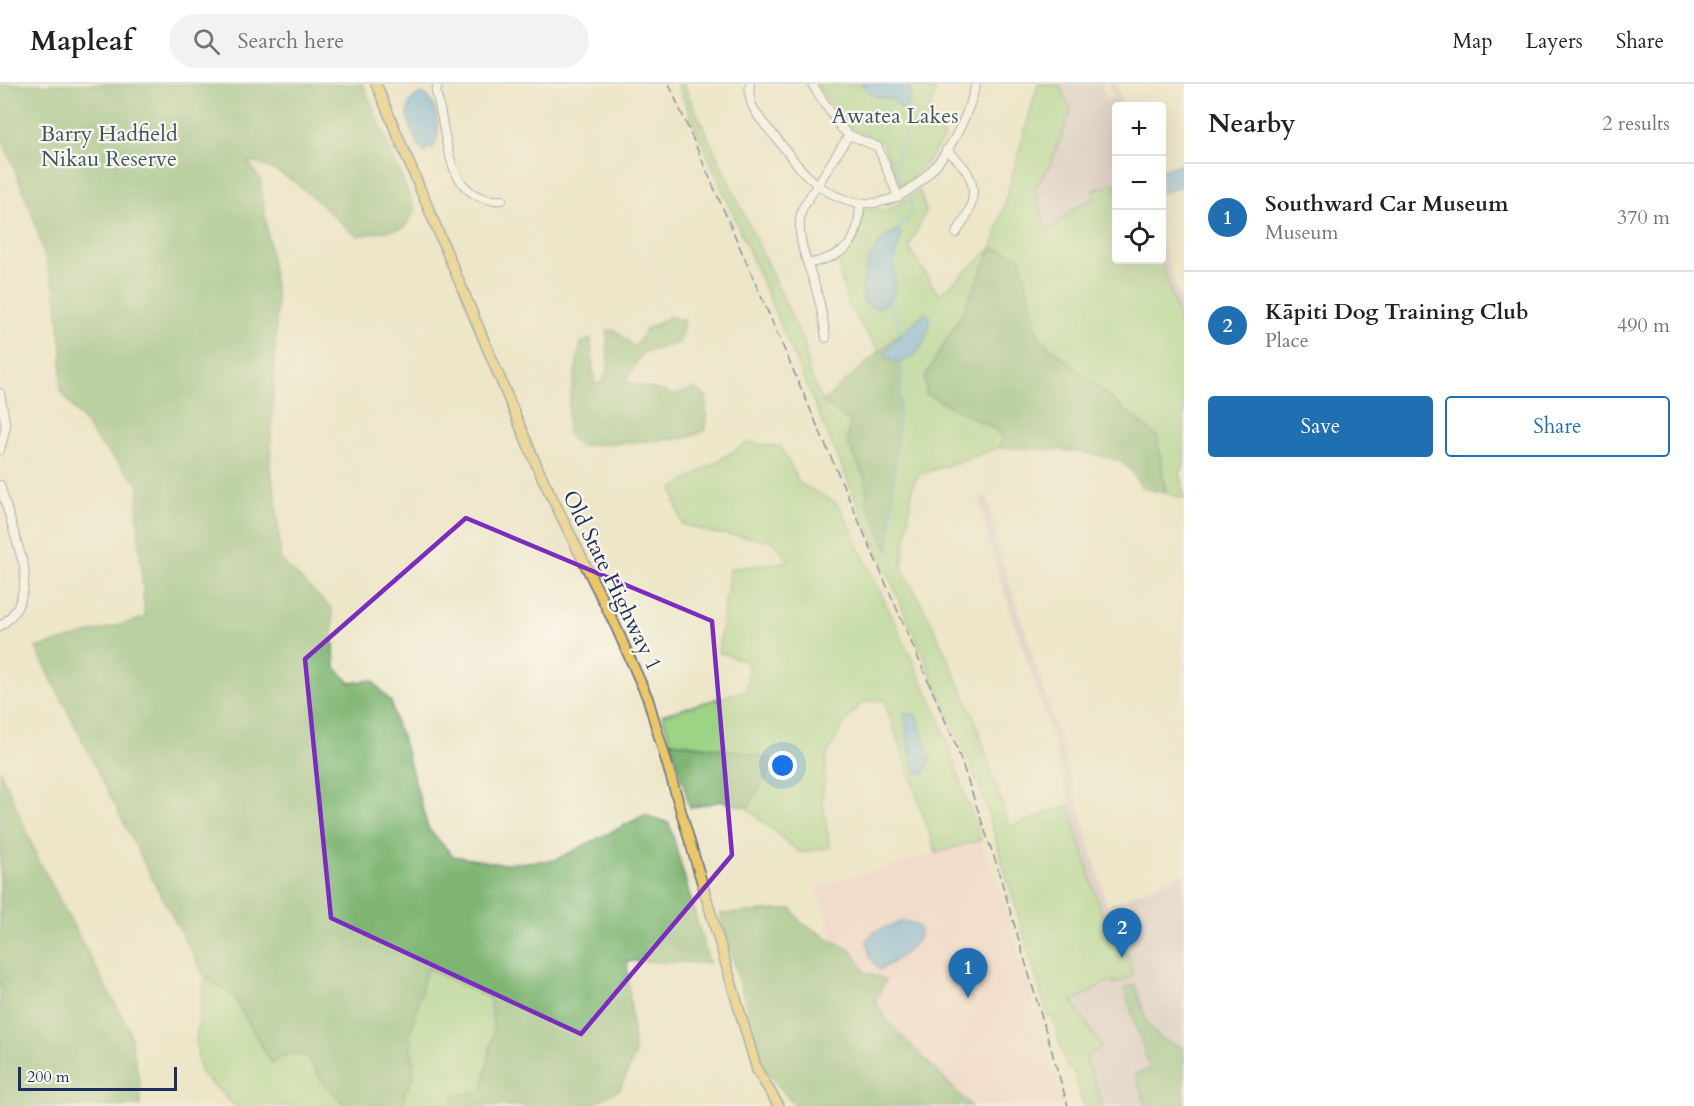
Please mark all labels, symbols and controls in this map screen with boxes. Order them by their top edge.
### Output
search box [169,14,589,68]
text: Mapleaf [30,22,133,60]
icon: search [190,25,223,58]
text: Search here [238,26,344,56]
text: Map [1453,27,1493,56]
text: Layers [1526,27,1583,56]
text: Share [1616,27,1664,56]
park label: Awatea Lakes [831,101,959,131]
map controls [1112,102,1166,264]
button: + [1112,102,1166,156]
text: Nearby [1208,106,1296,141]
text: 2 results [1602,110,1670,137]
park label: Barry Hadfield Nikau Reserve [40,119,178,174]
button: − [1112,156,1166,210]
text: Southward Car Museum [1265,189,1508,219]
text: 1 [1222,204,1233,231]
text: 370 m [1617,204,1670,231]
button: locate [1112,210,1166,264]
text: Museum [1265,219,1338,246]
text: Kāpiti Dog Training Club [1265,297,1529,327]
text: 2 [1222,312,1233,339]
text: 490 m [1617,312,1670,339]
text: Place [1265,327,1309,354]
button: Save [1208,396,1433,457]
button: Share [1445,396,1670,457]
street label: Old State Highway 1 [555,485,669,676]
your location [768,751,797,780]
pin: 2 [1102,908,1142,958]
pin: 1 [948,948,988,998]
scale bar [18,1064,177,1092]
text: 200 m [27,1066,69,1088]

